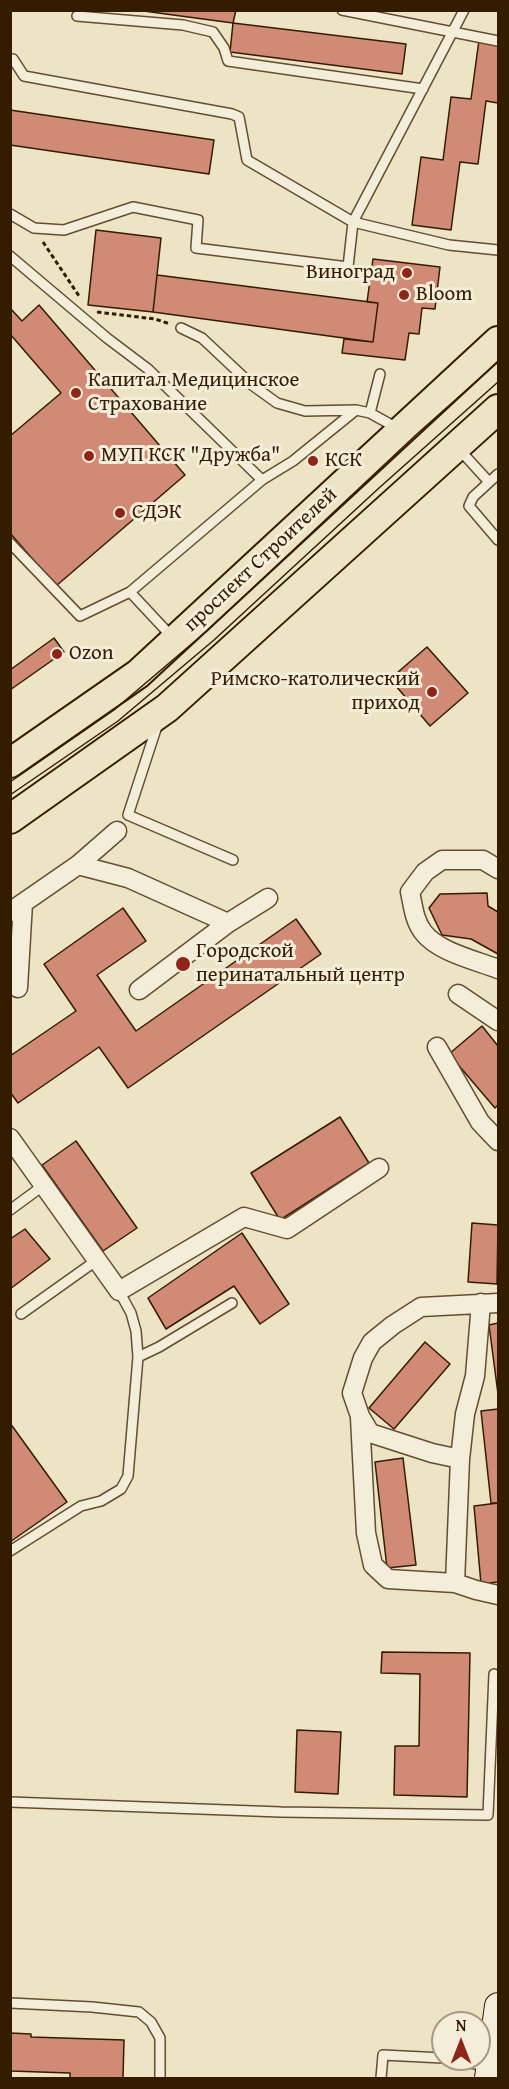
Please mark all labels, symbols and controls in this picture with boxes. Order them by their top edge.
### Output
place label: Виноград [306,260,395,286]
marker: Виноград [400,266,414,280]
place label: Bloom [416,282,472,308]
marker: Bloom [397,288,411,302]
place label: Капитал Медицинское Страхование [88,368,299,418]
marker: Капитал Медицинское Страхование [69,386,83,400]
place label: МУП КСК "Дружба" [101,443,280,469]
place label: КСК [325,448,362,474]
marker: МУП КСК "Дружба" [82,449,96,463]
marker: КСК [306,454,320,468]
street label: проспект Строителей [179,482,343,638]
place label: СДЭК [132,500,182,526]
marker: СДЭК [113,506,127,520]
place label: Ozon [69,641,113,667]
marker: Ozon [50,647,64,661]
place label: Римско-католический приход [211,667,420,717]
marker: Римско-католический приход [425,685,439,699]
place label: Городской перинатальный центр [196,939,405,989]
marker: Городской перинатальный центр [174,955,192,973]
north arrow [431,2011,491,2071]
text: N [456,2013,466,2037]

